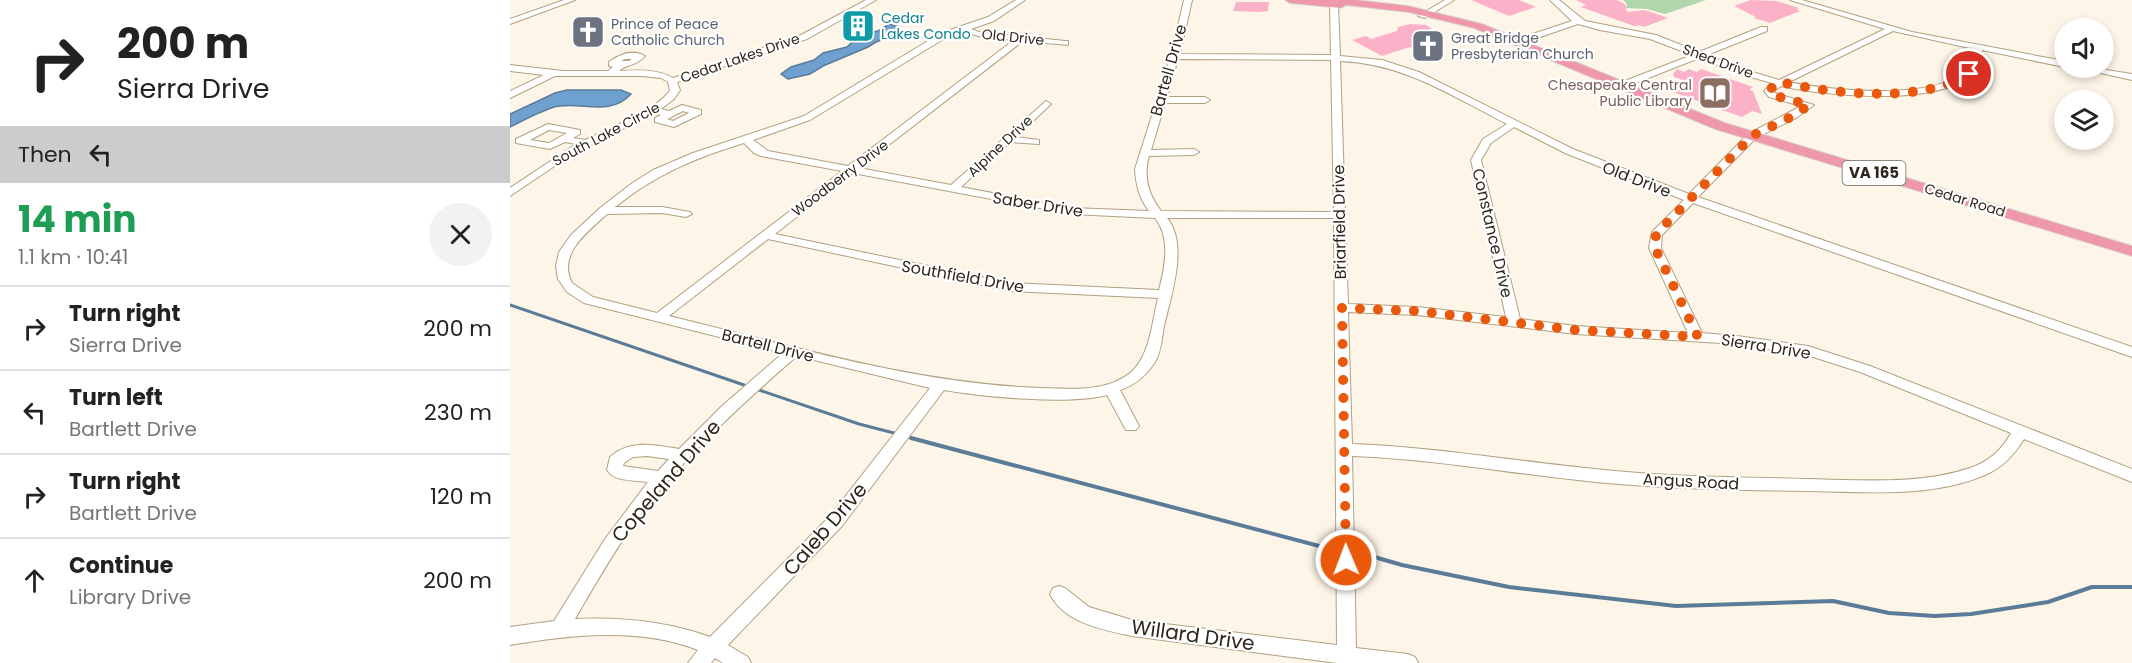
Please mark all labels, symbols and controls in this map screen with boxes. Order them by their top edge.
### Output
building icon: Cedar Lakes Condo [840,8,876,44]
place label: Cedar Lakes Condo [881,8,971,44]
text: 200 m [117,14,249,73]
church icon: Prince of Peace Catholic Church [570,14,606,50]
place label: Prince of Peace Catholic Church [611,14,725,50]
map controls [2054,18,2114,150]
button: sound [2054,18,2114,78]
street label: Bartell Drive [1144,21,1193,119]
icon: right [18,24,96,102]
street label: Old Drive [981,24,1046,50]
street label: Cedar Lakes Drive [678,28,803,88]
church icon: Great Bridge Presbyterian Church [1410,28,1446,64]
place label: Great Bridge Presbyterian Church [1451,28,1594,64]
street label: Shea Drive [1680,39,1757,83]
pin [1943,48,1994,99]
icon: arrive [1952,57,1985,90]
text: Sierra Drive [117,70,270,107]
place label: Chesapeake Central Public Library [1548,75,1692,111]
library icon: Chesapeake Central Public Library [1697,75,1733,111]
button: layers [2054,90,2114,150]
street label: South Lake Circle [549,97,664,171]
street label: Alpine Drive [963,110,1037,181]
street label: Woodberry Drive [788,135,893,221]
icon: left [84,138,117,171]
text: Then [18,139,72,170]
street label: Old Drive [1599,156,1674,203]
road number: VA 165 [1842,161,1906,185]
street label: Briarfield Drive [1327,164,1352,280]
street label: Constance Drive [1466,166,1519,300]
street label: Cedar Road [1922,178,2008,222]
street label: Saber Drive [991,186,1085,223]
text: 14 min [18,194,137,245]
button: close [429,203,492,266]
text: 1.1 km · 10:41 [18,243,128,271]
street label: Southfield Drive [900,254,1026,299]
text: Turn right [69,298,180,329]
icon: right [18,312,51,345]
text: 200 m [423,313,492,344]
street label: Bartell Drive [719,323,817,368]
street label: Sierra Drive [1719,328,1812,365]
text: Sierra Drive [69,331,182,359]
text: Turn left [69,382,163,413]
icon: left [18,396,51,429]
text: 230 m [424,397,492,428]
street label: Copeland Drive [605,414,727,548]
text: Bartlett Drive [69,415,197,443]
text: Turn right [69,466,180,497]
street label: Angus Road [1642,467,1740,496]
street label: Caleb Drive [777,476,873,582]
icon: right [18,480,51,513]
text: 120 m [430,481,492,512]
text: Bartlett Drive [69,499,197,527]
position arrow [1314,528,1378,592]
text: Continue [69,550,173,581]
icon: ahead [18,564,51,597]
text: 200 m [423,565,492,596]
text: Library Drive [69,583,191,611]
street label: Willard Drive [1130,612,1256,658]

